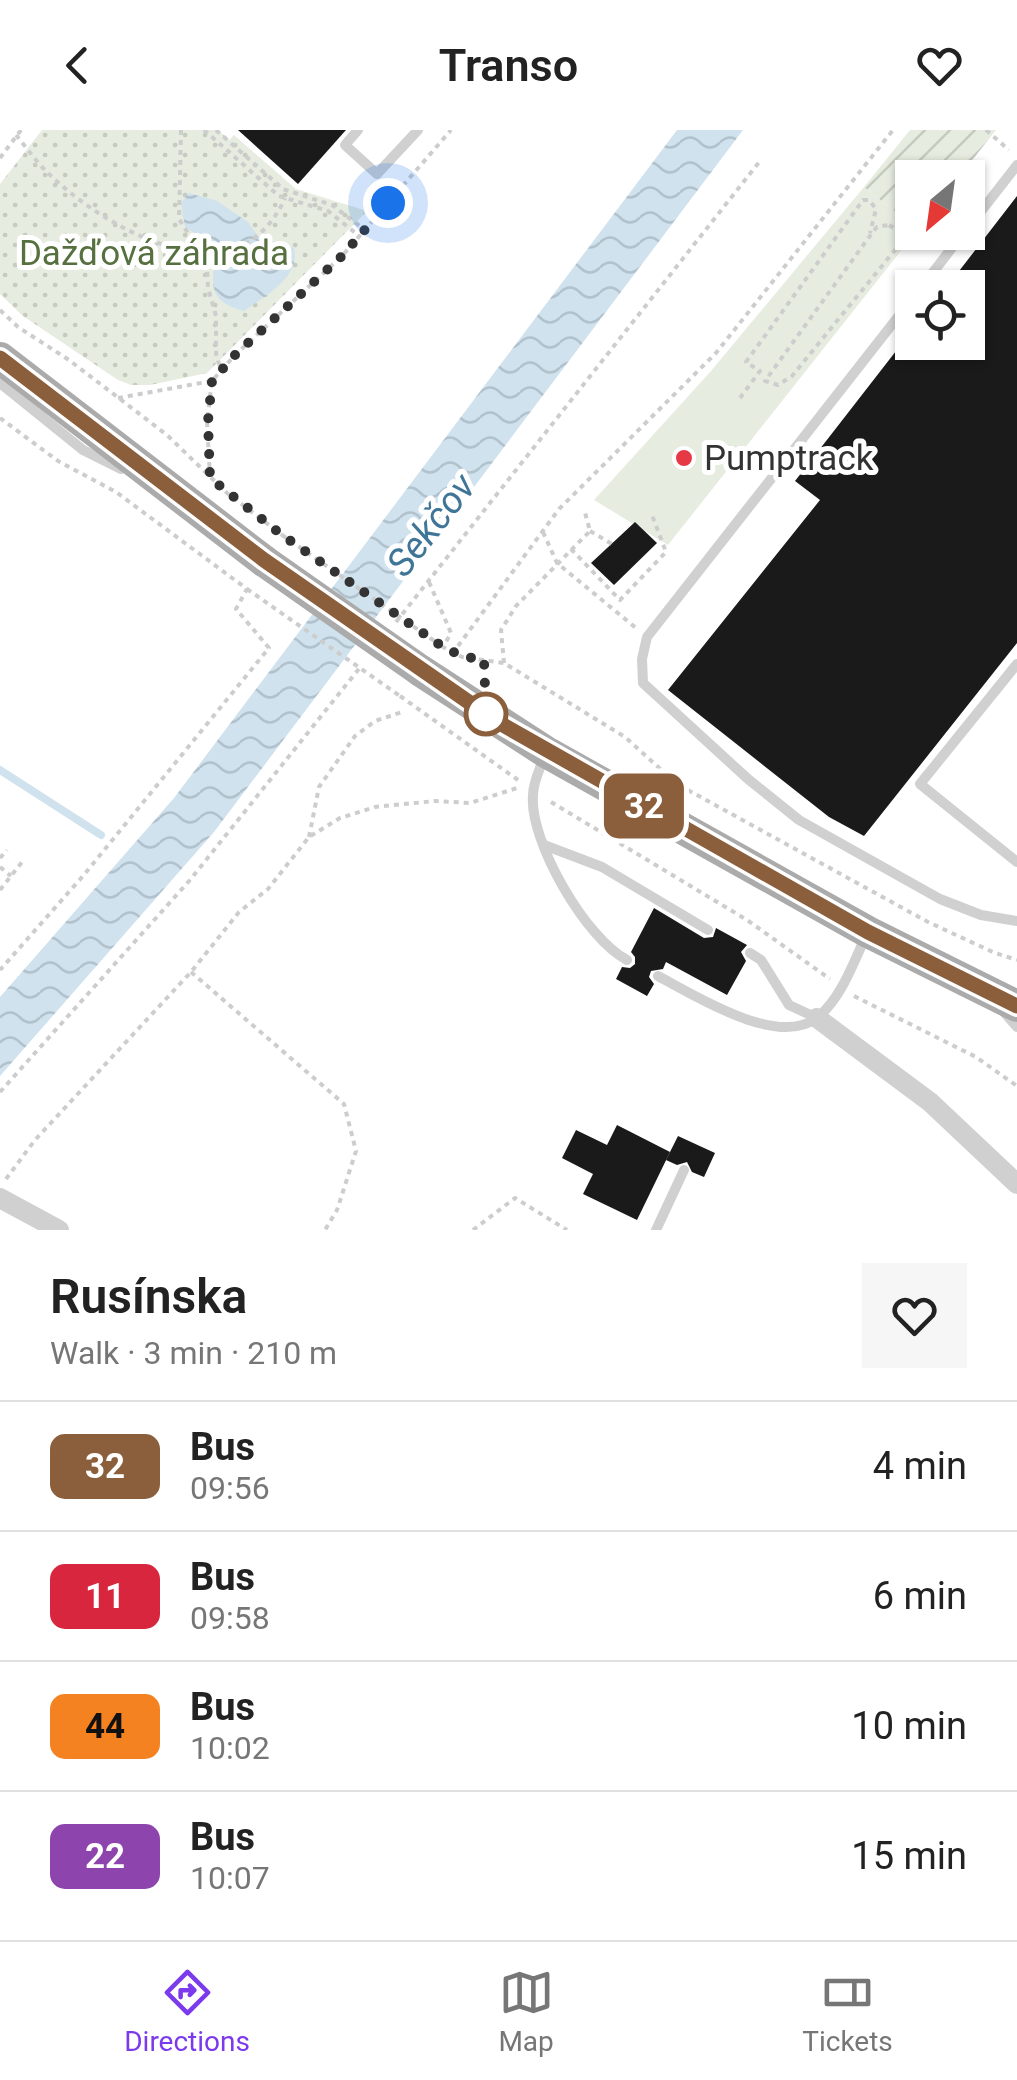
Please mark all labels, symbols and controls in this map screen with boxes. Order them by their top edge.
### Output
icon: back [50,38,105,93]
icon: heart [912,38,967,93]
text: Transo [439,39,578,92]
north arrow [895,160,985,250]
map controls [895,160,985,360]
your location [363,178,413,228]
park label: Dažďová záhrada [19,233,289,274]
button: locate [895,270,985,360]
place label: Pumptrack [704,438,874,479]
marker: Pumptrack [673,447,695,469]
water label: Sekčov [377,464,485,585]
unlabelled marker [465,693,507,735]
line badge: 32 [599,774,689,838]
text: 32 [624,786,664,827]
button: heart [862,1263,967,1368]
text: Rusínska [50,1268,247,1325]
text: Walk · 3 min · 210 m [50,1334,337,1372]
text: Bus [190,1425,255,1469]
text: 4 min [873,1444,967,1488]
text: 32 [85,1446,125,1487]
text: 09:56 [190,1469,270,1507]
text: Bus [190,1555,255,1599]
text: 6 min [873,1574,967,1618]
text: 11 [85,1576,125,1617]
text: 09:58 [190,1599,270,1637]
text: Bus [190,1685,255,1729]
text: 10 min [851,1704,967,1748]
text: 44 [85,1706,125,1747]
text: 10:02 [190,1729,270,1767]
text: Bus [190,1815,255,1859]
text: 15 min [851,1834,967,1878]
text: 22 [85,1836,125,1877]
text: 10:07 [190,1859,270,1897]
tab: Directions [124,1965,250,2058]
tab: Map [498,1965,554,2058]
tab: Tickets [802,1965,893,2058]

